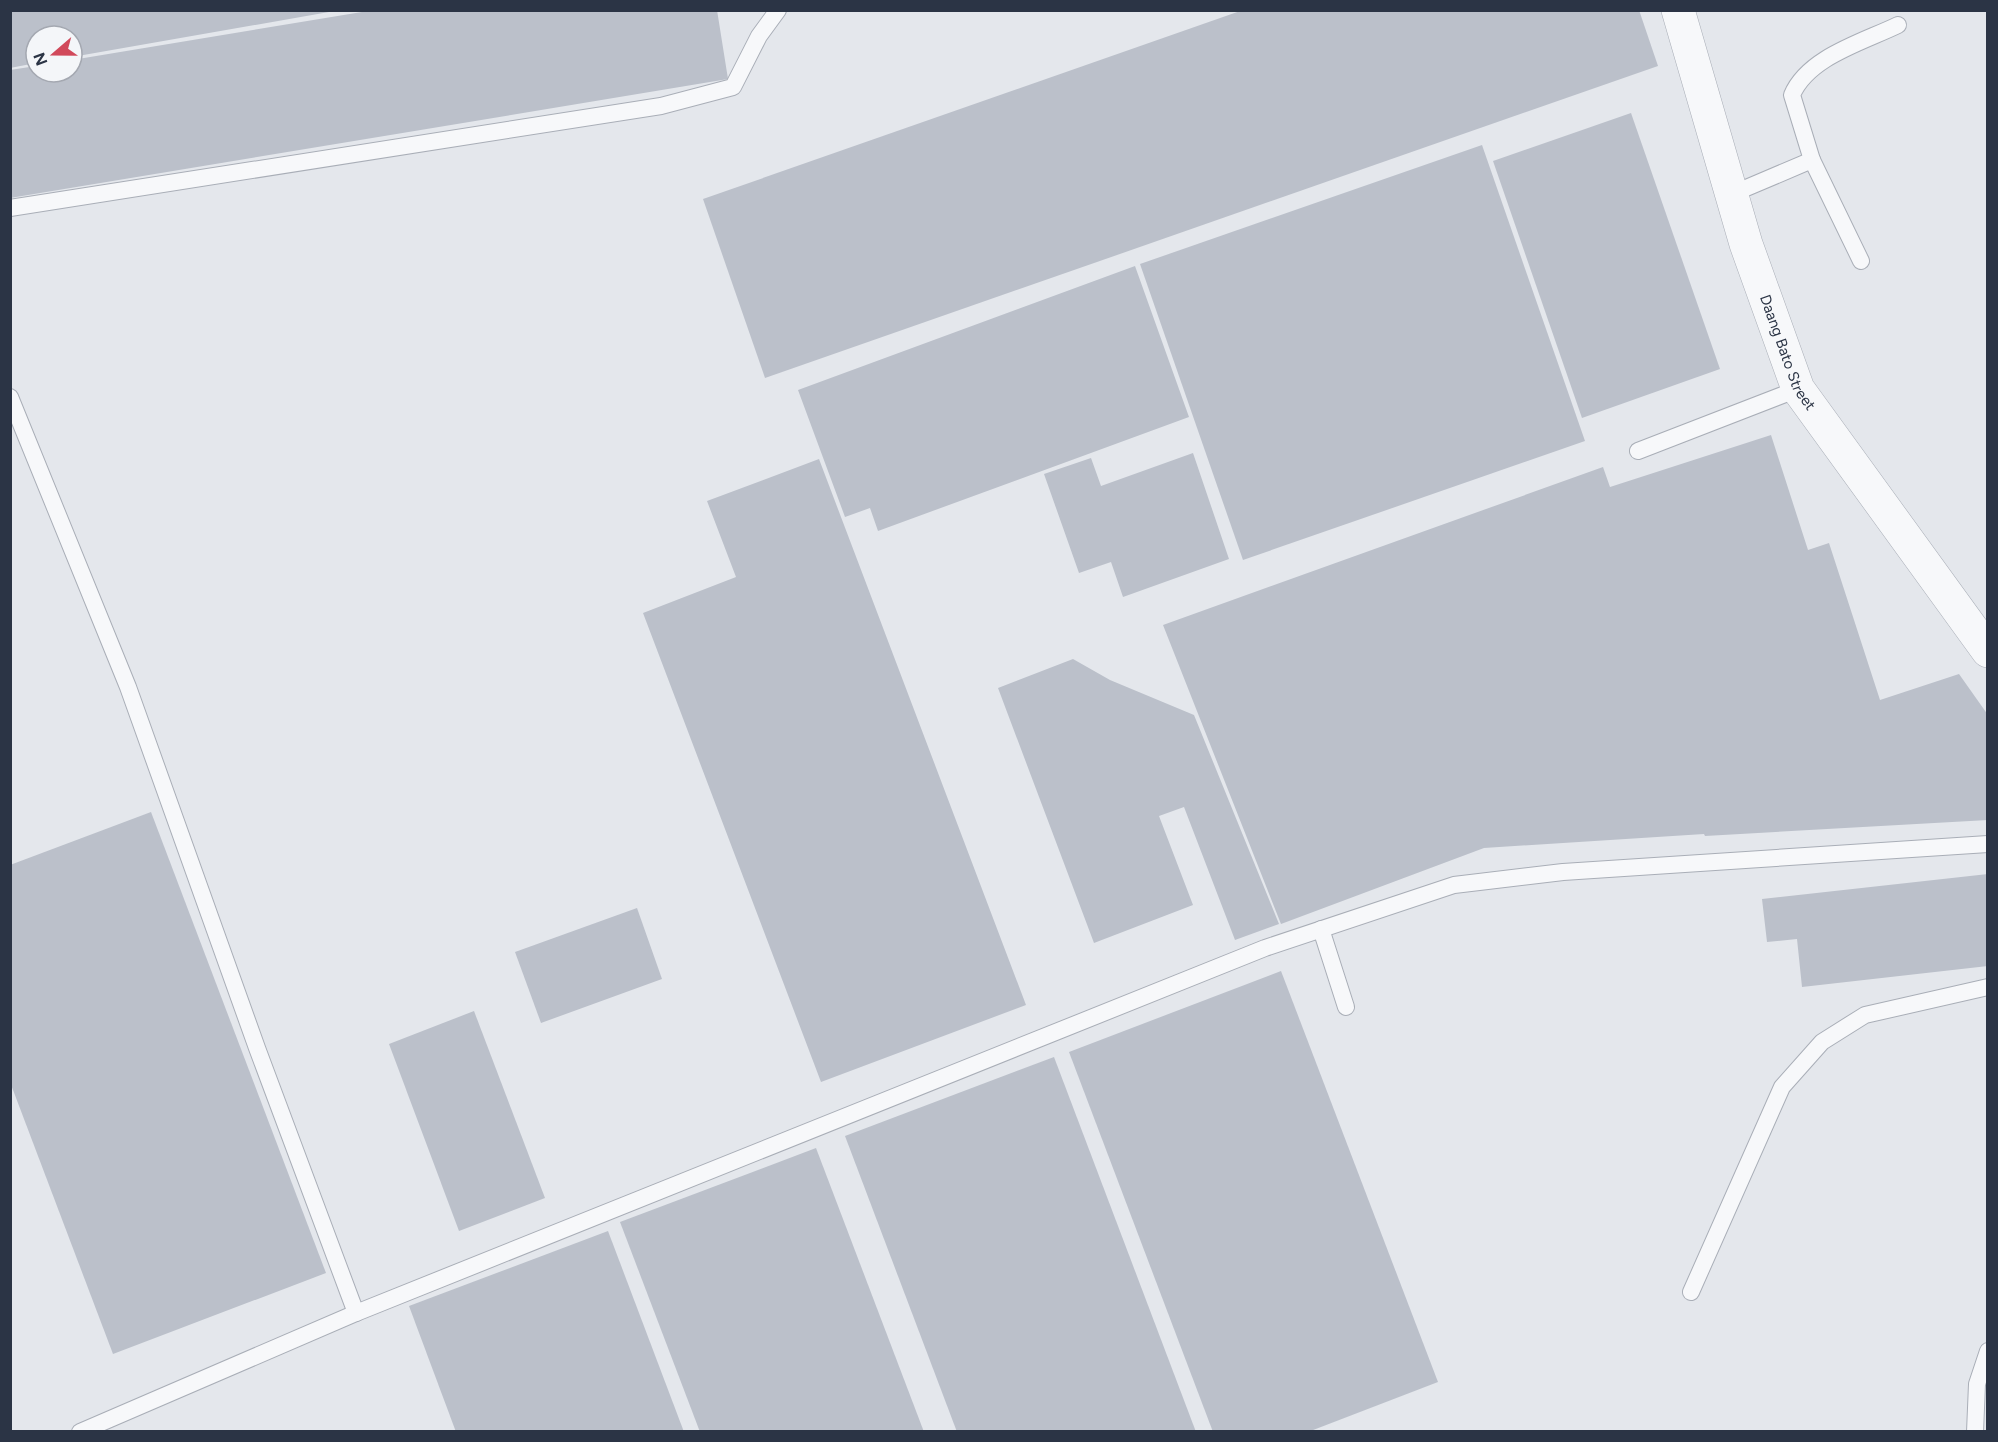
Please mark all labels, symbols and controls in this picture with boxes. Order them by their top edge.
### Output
north arrow [24,24,84,84]
text: N [29,50,51,68]
street label: Daang Bato Street [1756,292,1820,414]

